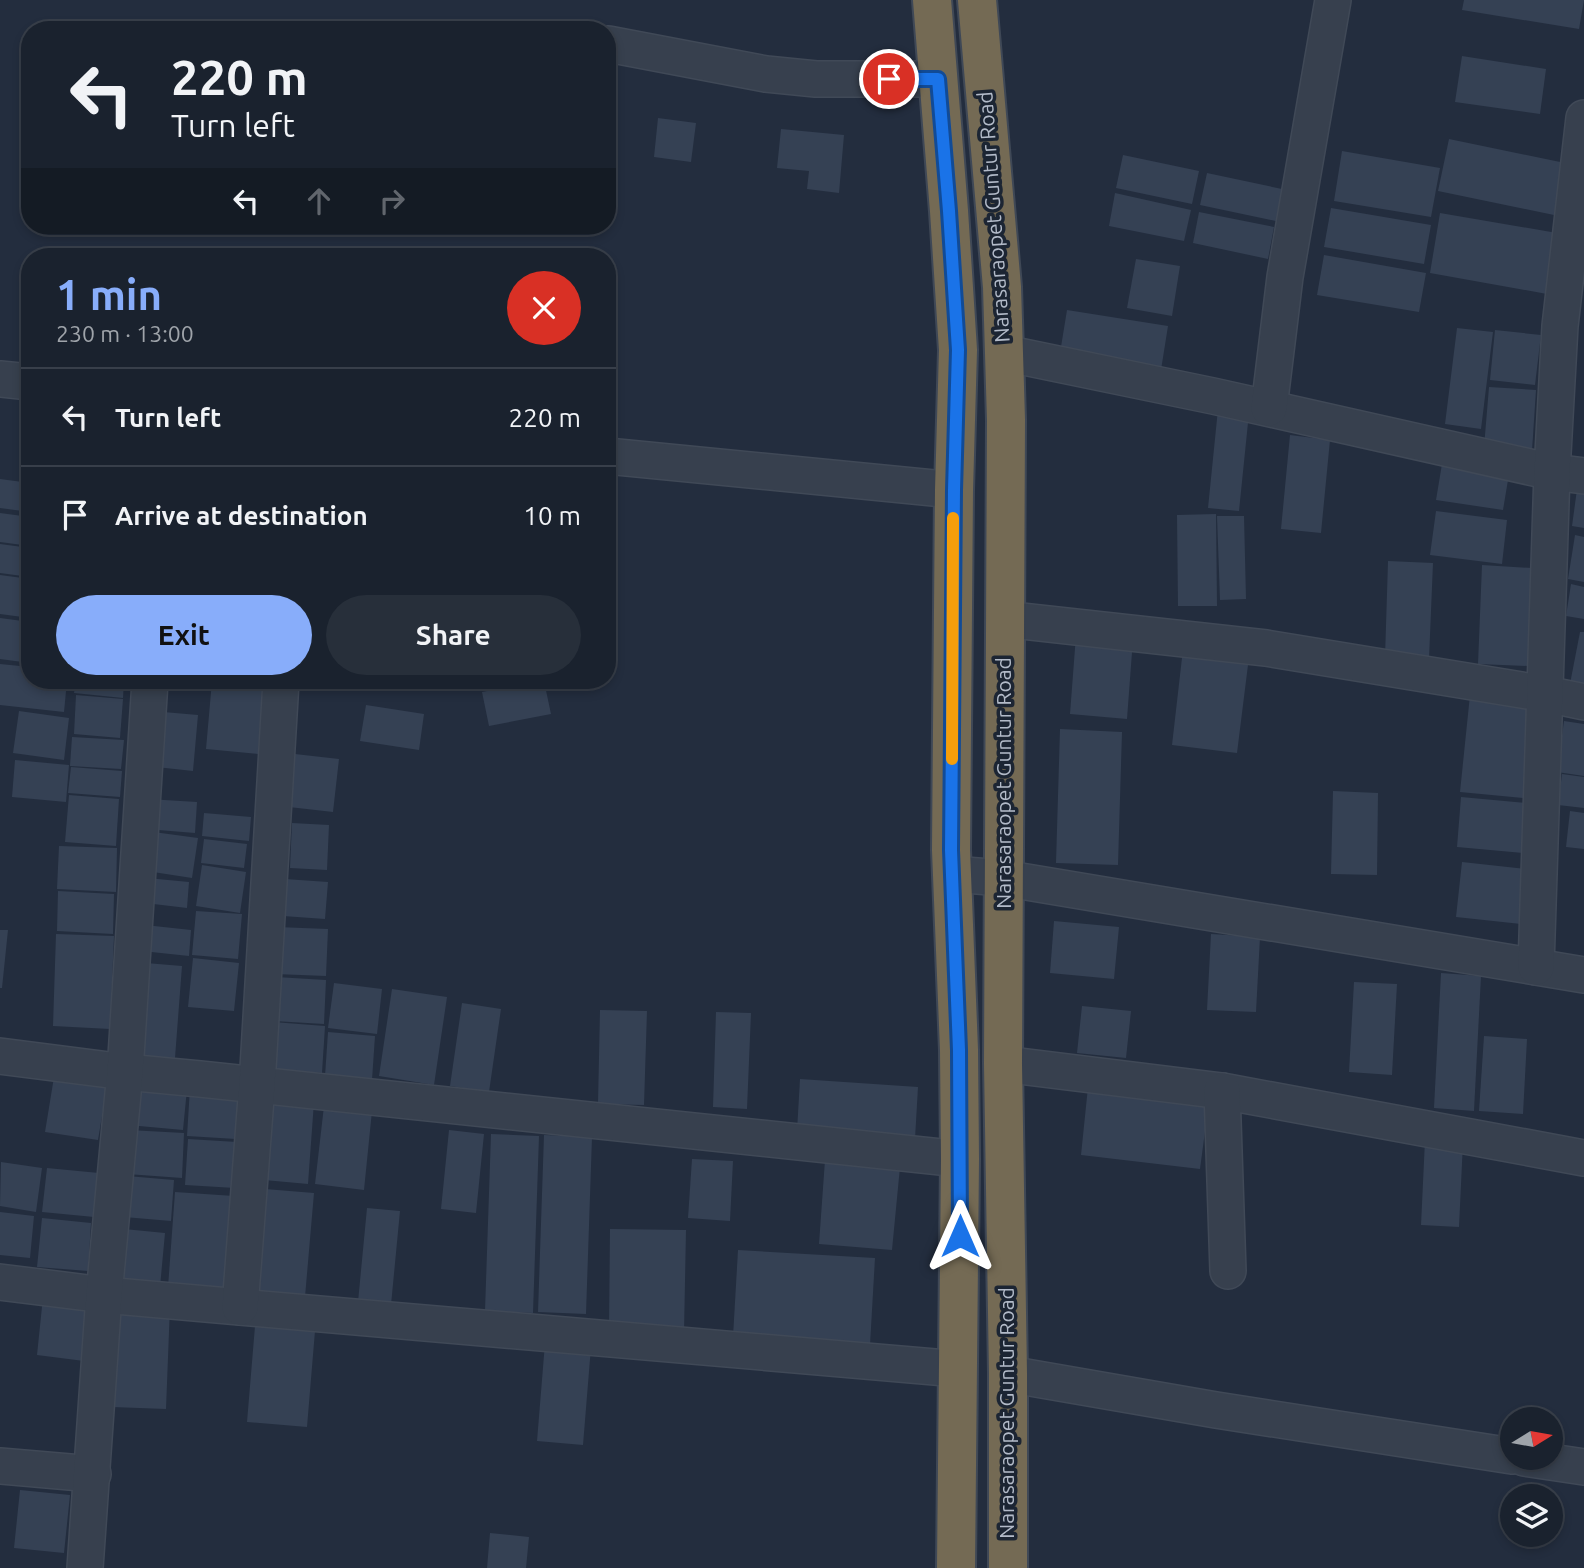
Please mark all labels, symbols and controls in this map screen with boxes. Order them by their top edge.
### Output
icon: left [56,49,147,140]
text: 220 m [171,49,308,104]
pin [859,49,919,109]
icon: arrive [870,60,908,98]
street label: Narasaraopet Guntur Road [972,91,1014,343]
text: Turn left [171,107,295,143]
icon: left [227,182,265,220]
icon: ahead [300,182,338,220]
icon: right [373,182,411,220]
text: 1 min [56,271,162,318]
button: close [507,271,581,345]
text: 230 m · 13:00 [56,321,194,346]
icon: left [56,398,94,436]
text: Turn left [115,403,221,432]
text: 220 m [509,403,581,432]
icon: arrive [56,496,94,534]
text: Arrive at destination [115,501,368,530]
text: 10 m [523,501,581,530]
button: Exit [56,595,312,675]
button: Share [326,595,581,675]
street label: Narasaraopet Guntur Road [991,657,1015,909]
position arrow [923,1199,997,1273]
street label: Narasaraopet Guntur Road [994,1287,1018,1539]
north arrow [1500,1407,1563,1470]
map controls [1500,1407,1563,1547]
button: layers [1500,1484,1563,1547]

